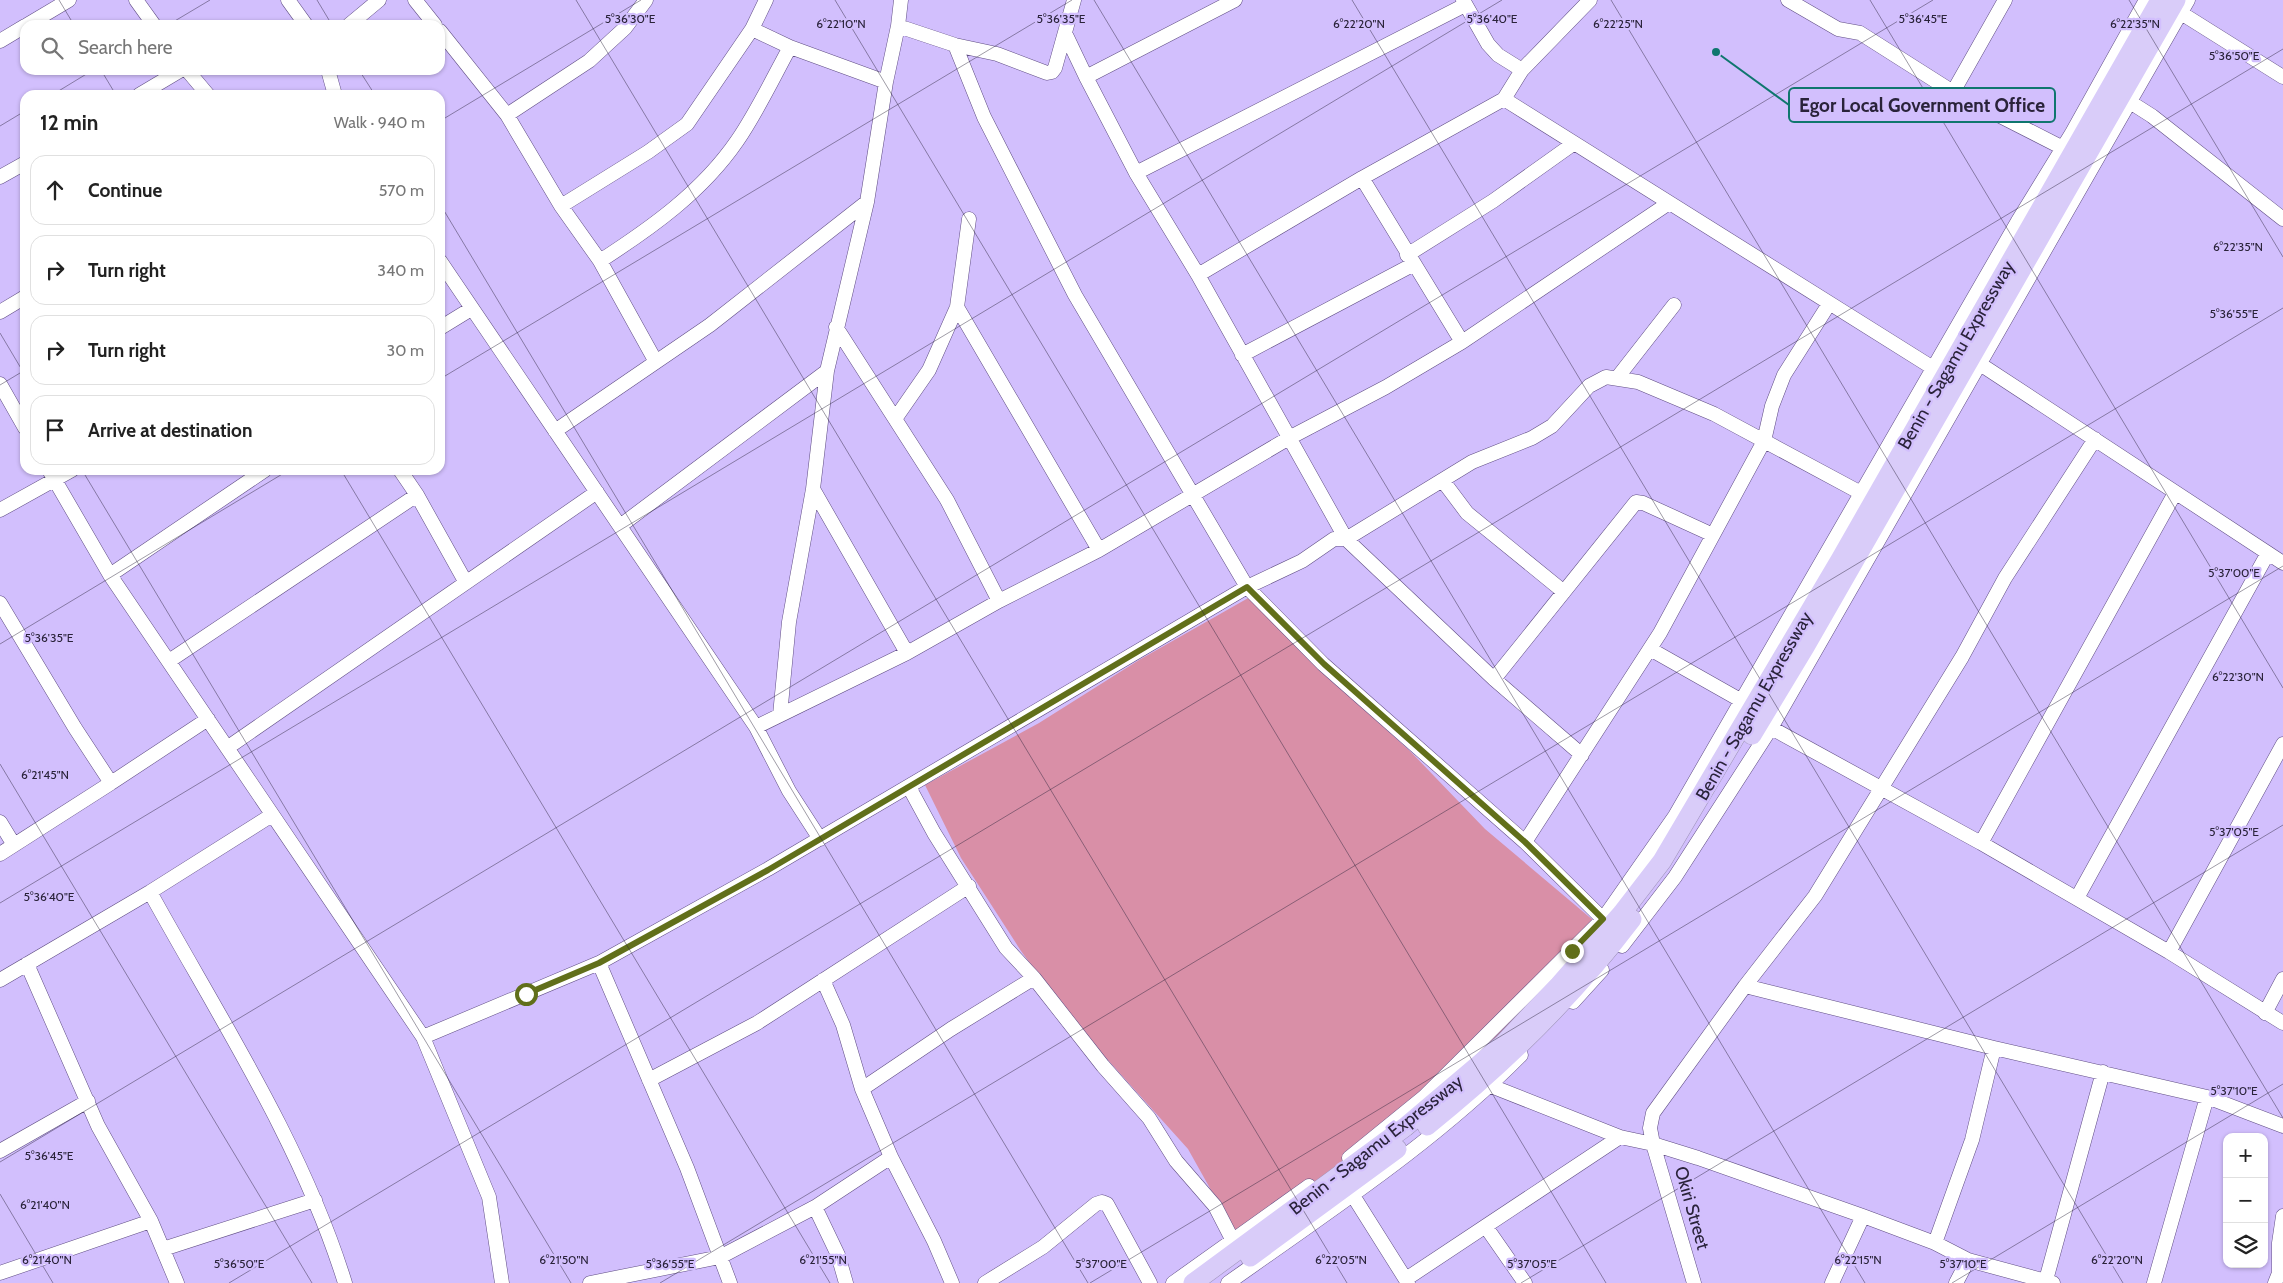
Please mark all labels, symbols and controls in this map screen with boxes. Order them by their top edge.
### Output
text: 5°36'30"E [605,11,656,26]
text: 5°36'35"E [1037,11,1086,26]
text: 5°36'40"E [1467,11,1518,26]
text: 5°36'45"E [1898,11,1948,26]
text: 6°22'10"N [816,16,866,31]
text: 6°22'20"N [1333,16,1385,31]
text: 6°22'25"N [1593,16,1643,31]
text: 6°22'35"N [2110,16,2160,31]
search box [20,20,445,75]
icon: search [38,34,66,62]
text: Search here [78,36,172,59]
text: 5°36'50"E [2209,48,2260,63]
callout: Egor Local Government Office [1789,88,2055,122]
text: Egor Local Government Office [1799,94,2045,117]
text: 12 min [40,110,98,135]
text: Walk · 940 m [334,113,425,132]
icon: ahead [41,176,69,204]
text: Continue [88,179,162,202]
text: 570 m [379,181,424,200]
text: 6°22'35"N [2213,239,2263,254]
icon: right [41,256,69,284]
street label: Benin - Sagamu Expressway [1893,257,2019,453]
text: Turn right [88,259,166,282]
text: 340 m [377,261,424,280]
text: 5°36'55"E [2210,306,2259,321]
icon: right [41,336,69,364]
text: Turn right [88,339,166,362]
text: 30 m [387,341,424,360]
icon: arrive [41,416,69,444]
text: Arrive at destination [88,419,252,442]
text: 5°37'00"E [2208,565,2260,580]
street label: Benin - Sagamu Expressway [1691,608,1817,804]
text: 5°36'35"E [25,630,74,645]
text: 6°22'30"N [2212,669,2264,684]
text: 6°21'45"N [21,767,69,782]
text: 5°37'05"E [2209,824,2259,839]
text: 5°36'40"E [24,889,75,904]
route end [1561,940,1584,963]
route start [515,983,538,1006]
street label: Benin - Sagamu Expressway [1285,1070,1467,1220]
text: 5°37'10"E [2210,1083,2258,1098]
map controls [2223,1133,2268,1268]
button: + [2223,1133,2268,1178]
text: 5°36'45"E [24,1148,74,1163]
street label: Okiri Street [1670,1164,1714,1252]
button: − [2223,1178,2268,1223]
text: 6°21'40"N [20,1197,70,1212]
button: layers [2223,1223,2268,1268]
text: 6°21'40"N [22,1252,72,1267]
text: 6°21'50"N [539,1252,589,1267]
text: 6°21'55"N [799,1252,847,1267]
text: 6°22'05"N [1315,1252,1367,1267]
text: 6°22'15"N [1834,1252,1882,1267]
text: 6°22'20"N [2091,1252,2143,1267]
text: 5°36'50"E [214,1256,265,1271]
text: 5°36'55"E [646,1256,695,1271]
text: 5°37'00"E [1075,1256,1127,1271]
text: 5°37'05"E [1507,1256,1557,1271]
text: 5°37'10"E [1939,1256,1987,1271]

